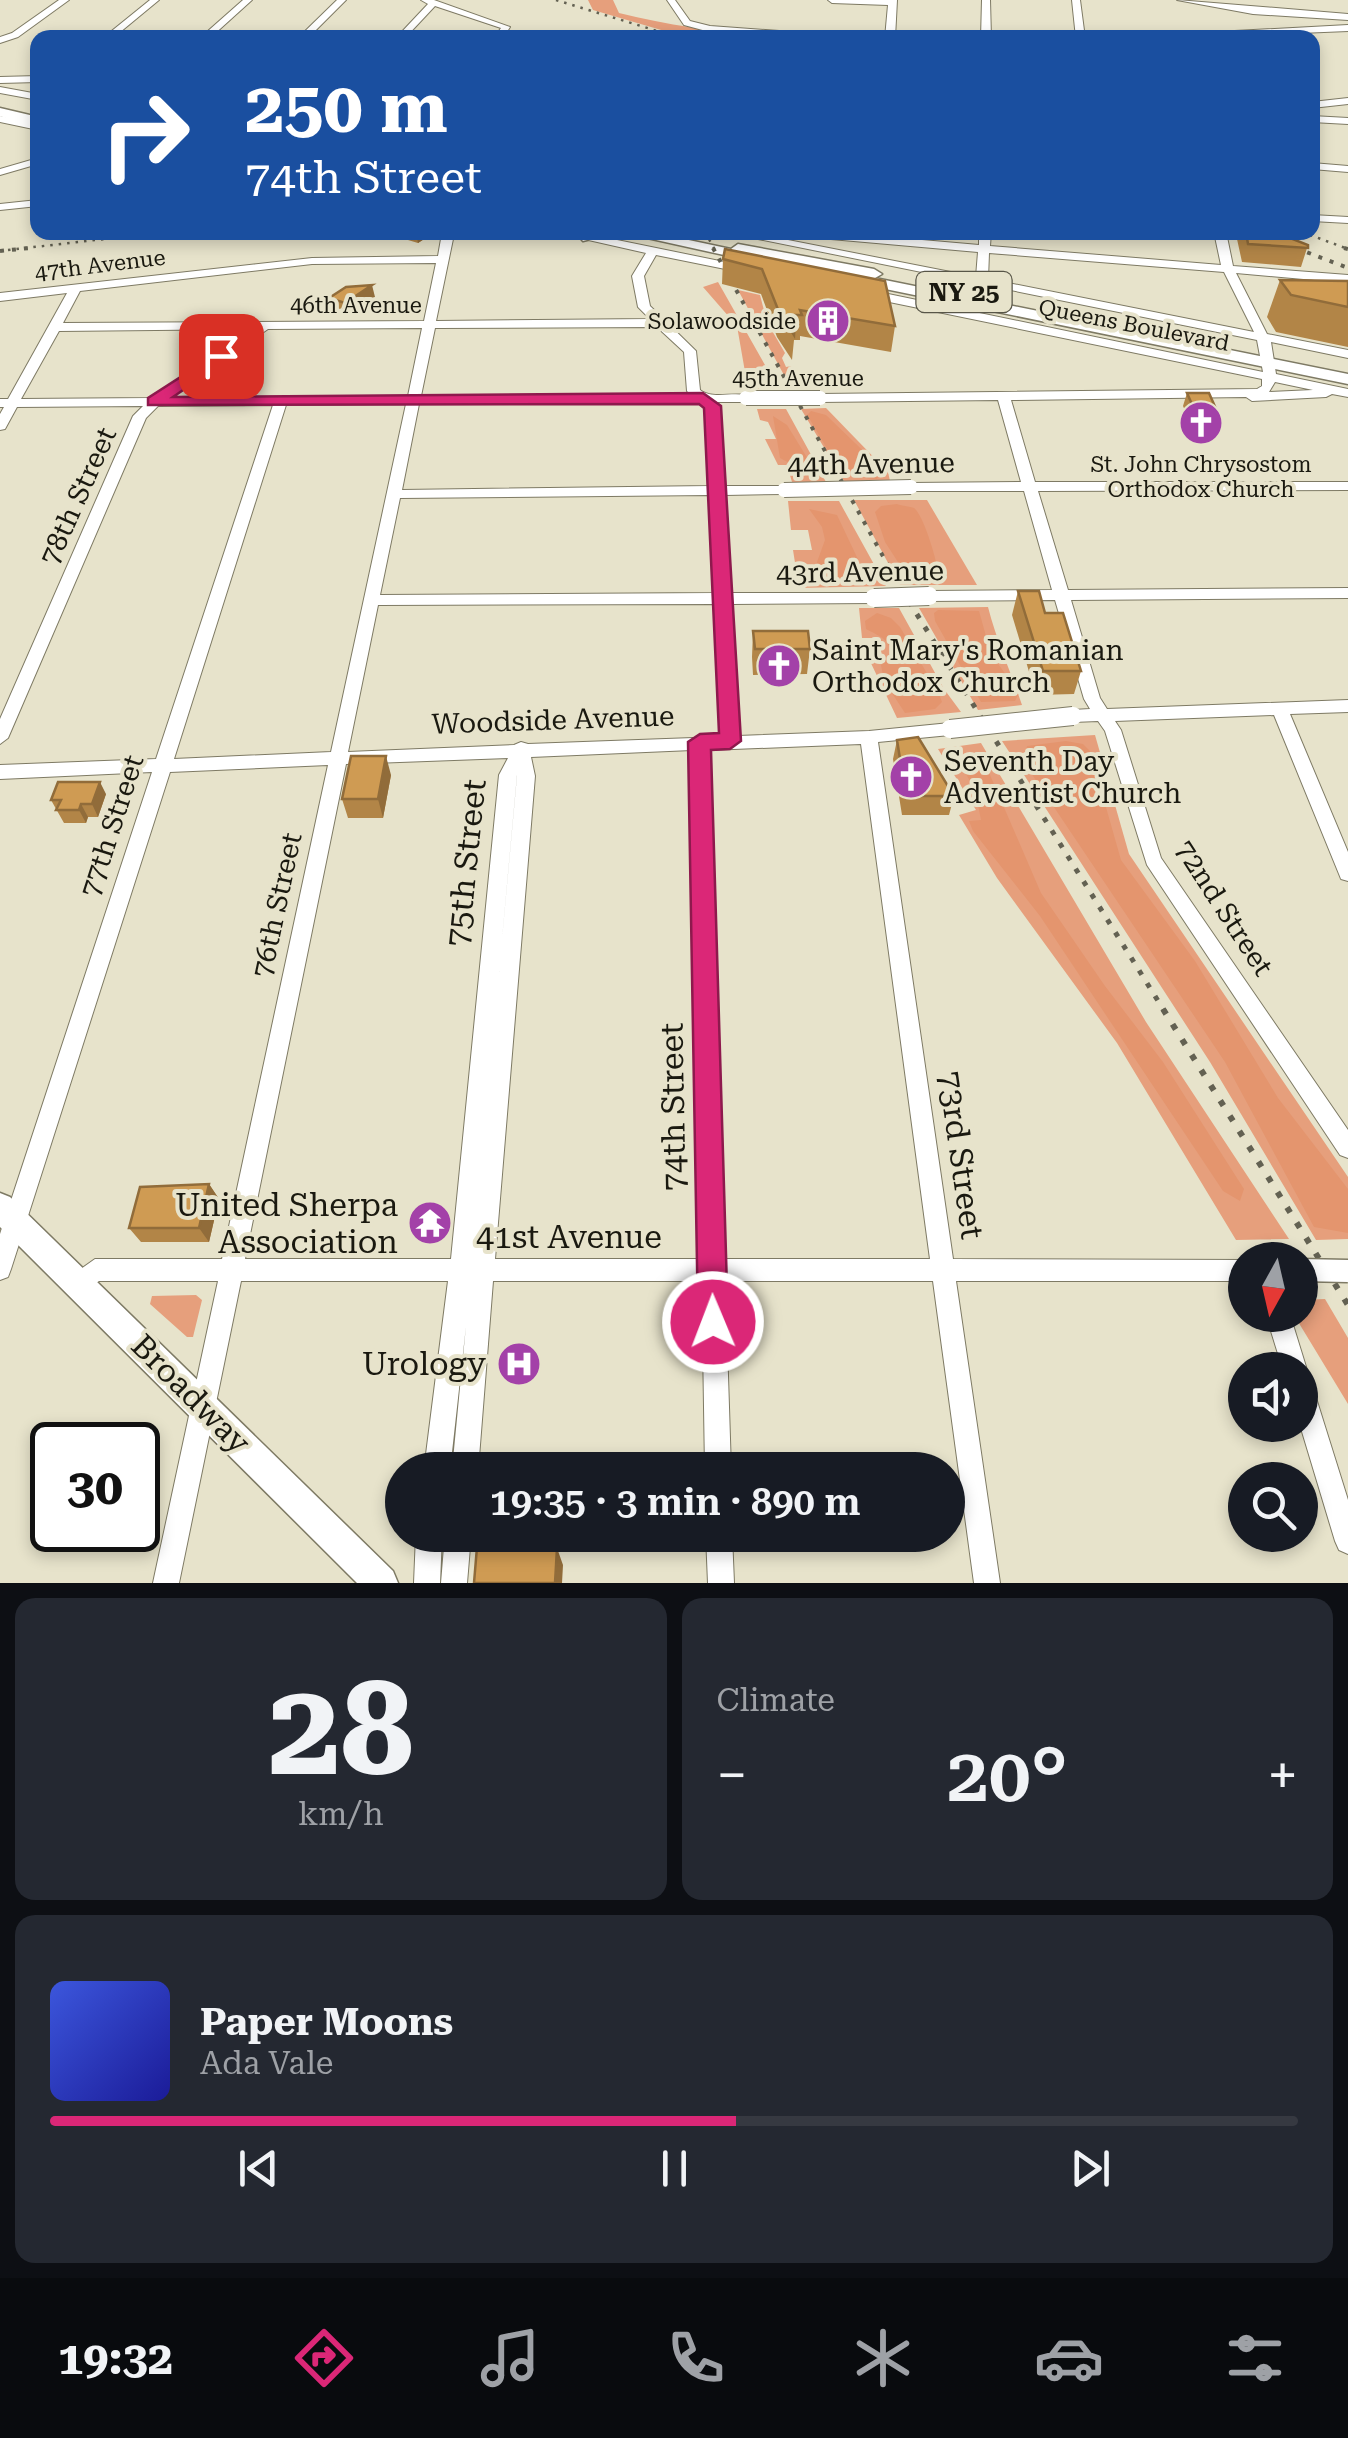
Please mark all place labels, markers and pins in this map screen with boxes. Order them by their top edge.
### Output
building icon: Solawoodside [805,298,851,344]
place label: Solawoodside [648,309,796,334]
pin [179,314,264,399]
church icon: St. John Chrysostom Orthodox Church [1178,400,1224,446]
place label: St. John Chrysostom Orthodox Church [1090,452,1312,502]
place label: Saint Mary's Romanian Orthodox Church [812,634,1124,699]
church icon: Saint Mary's Romanian Orthodox Church [756,643,802,689]
place label: Seventh Day Adventist Church [944,745,1181,810]
church icon: Seventh Day Adventist Church [888,754,934,800]
place label: United Sherpa Association [175,1186,398,1261]
temple icon: United Sherpa Association [407,1200,453,1246]
hospital icon: Urology [496,1341,542,1387]
place label: Urology [362,1345,486,1383]

